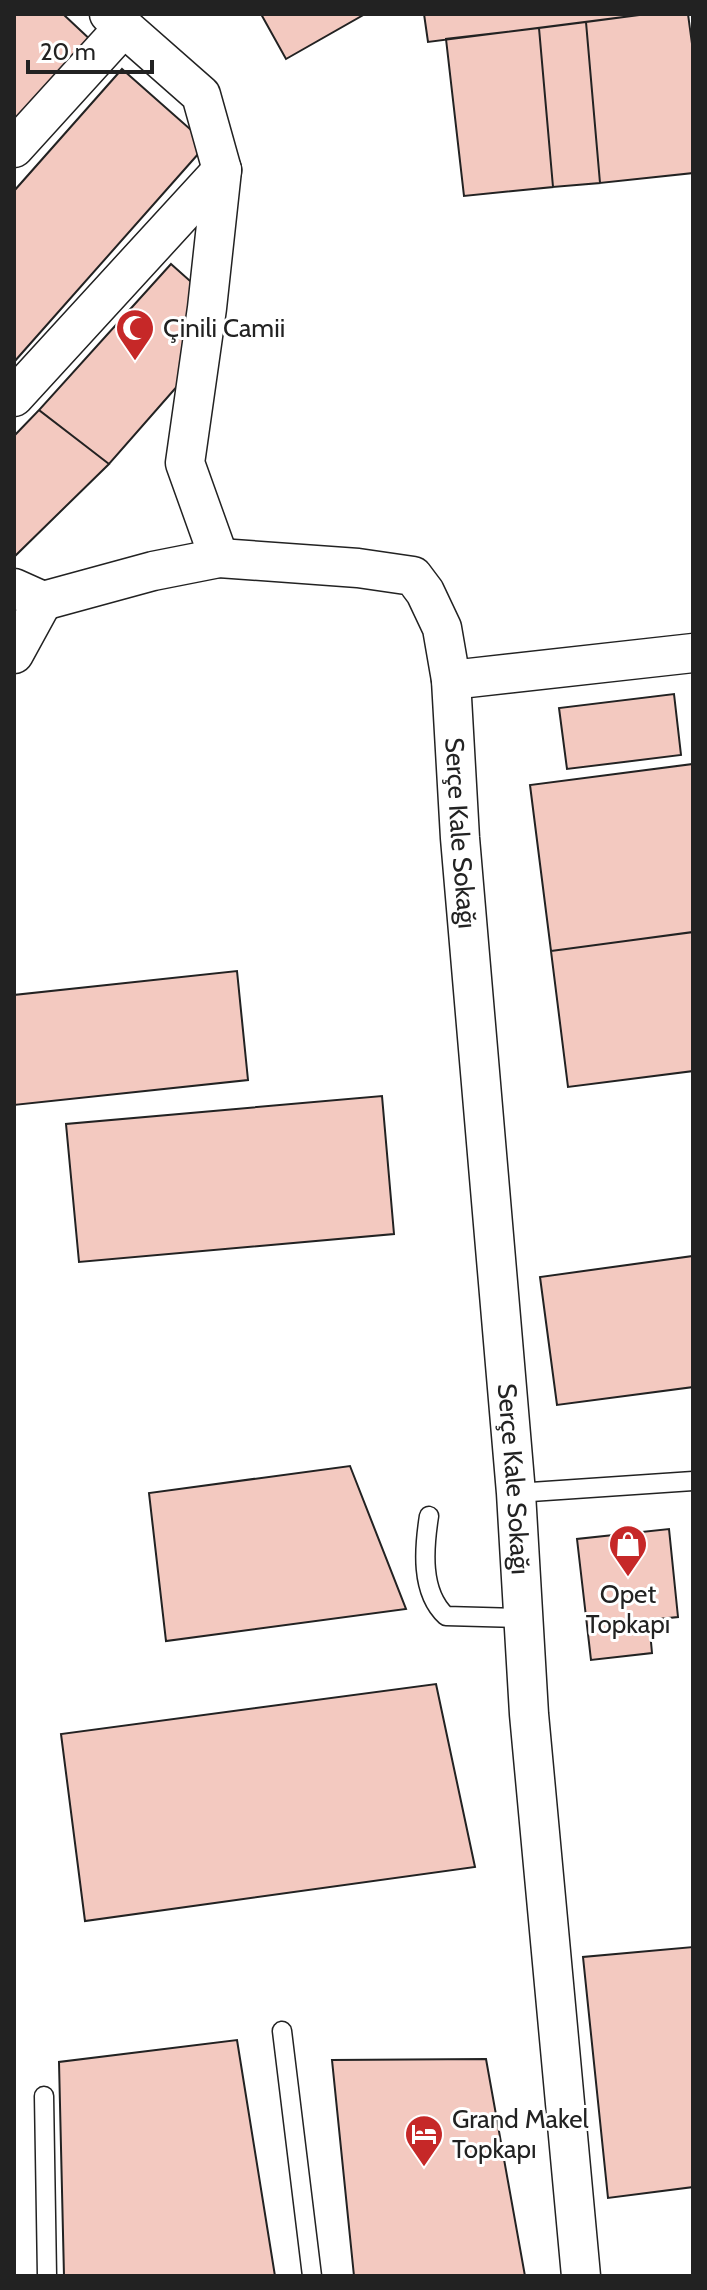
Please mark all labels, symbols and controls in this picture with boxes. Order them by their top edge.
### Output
scale bar [28,24,152,74]
text: 20 m [40,37,96,66]
mosque icon: Çinili Camii [114,307,156,362]
place label: Çinili Camii [163,312,285,344]
street label: Serçe Kale Sokağı [438,737,484,930]
street label: Serçe Kale Sokağı [491,1382,537,1575]
shop icon: Opet Topkapı [607,1523,649,1578]
place label: Opet Topkapı [586,1578,670,1640]
place label: Grand Makel Topkapı [452,2103,589,2165]
hotel icon: Grand Makel Topkapı [403,2113,445,2168]

